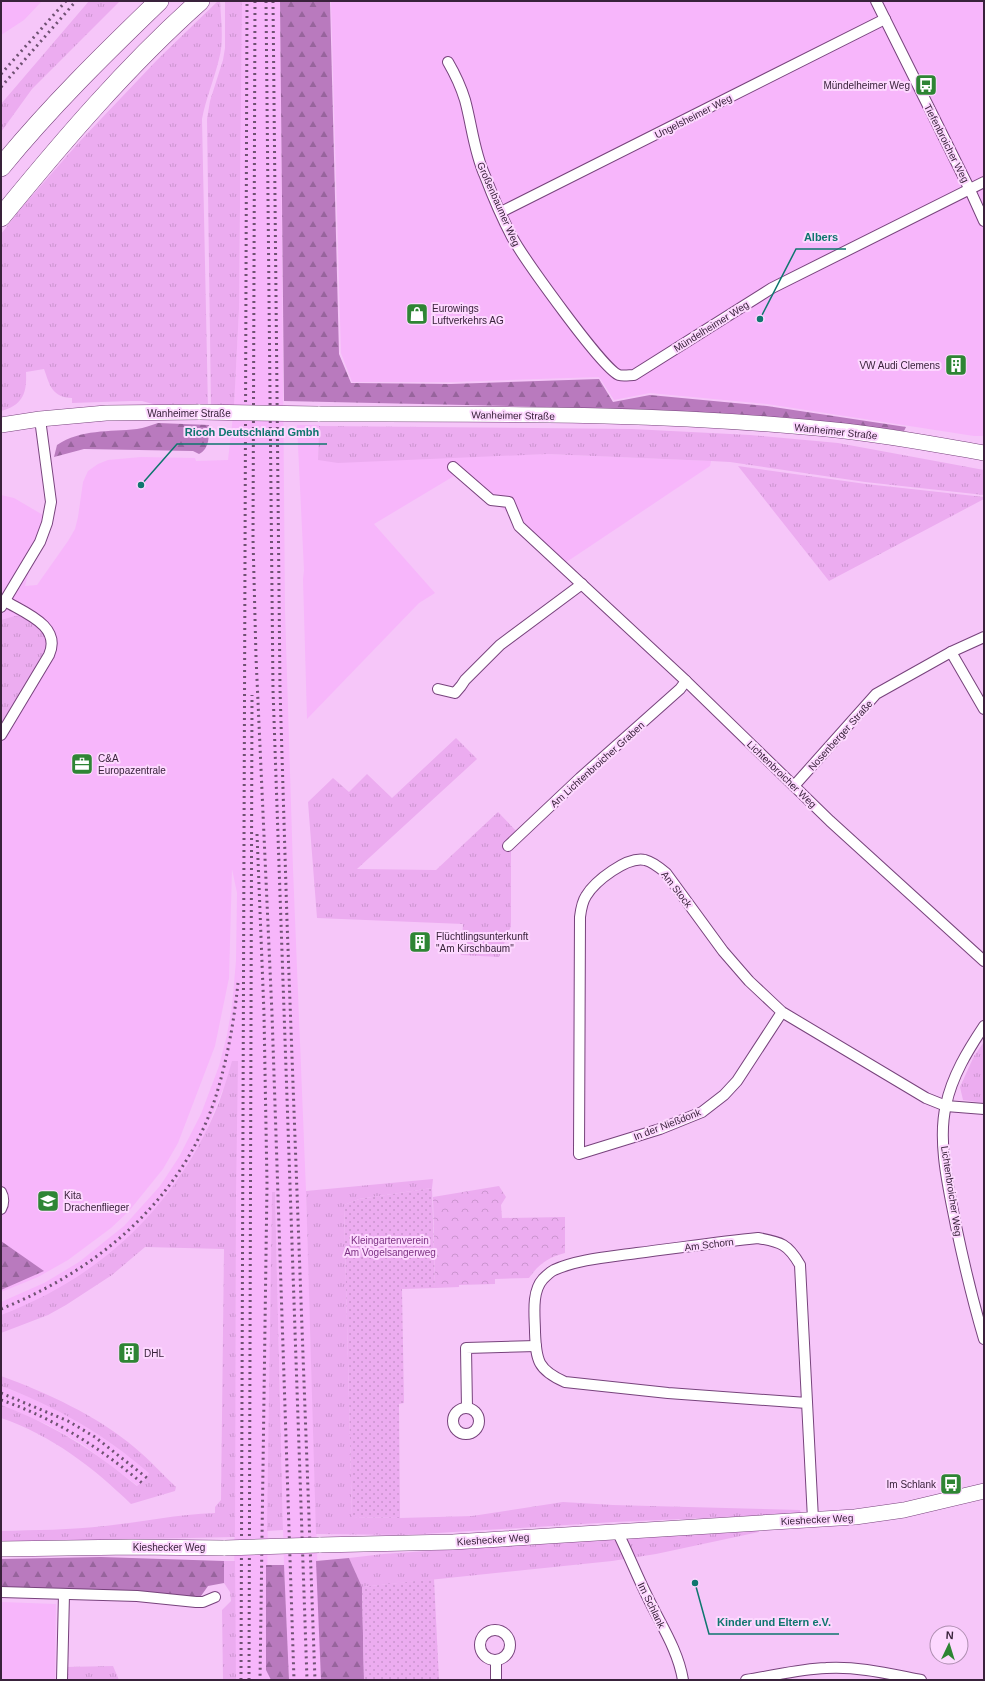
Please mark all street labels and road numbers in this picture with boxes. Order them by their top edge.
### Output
street label: Ungelsheimer Weg [653,92,734,141]
street label: Tiefenbroicher Weg [922,102,971,184]
street label: Großenbaumer Weg [475,160,522,248]
street label: Mündelheimer Weg [672,299,751,354]
street label: Wanheimer Straße [147,408,231,419]
street label: Wanheimer Straße [471,409,555,422]
street label: Wanheimer Straße [794,422,879,441]
street label: Nosenberger Straße [806,698,875,773]
street label: Am Lichtenbroicher Graben [548,719,646,809]
street label: Lichtenbroicher Weg [745,739,818,810]
street label: Am Stock [659,869,695,910]
street label: In der Nießdonk [632,1106,703,1142]
street label: Lichtenbroicher Weg [939,1145,964,1237]
street label: Am Schorn [684,1236,734,1253]
street label: Kieshecker Weg [780,1512,854,1527]
street label: Kieshecker Weg [456,1531,530,1548]
street label: Kieshecker Weg [133,1542,205,1553]
street label: Im Schlank [636,1581,668,1631]

